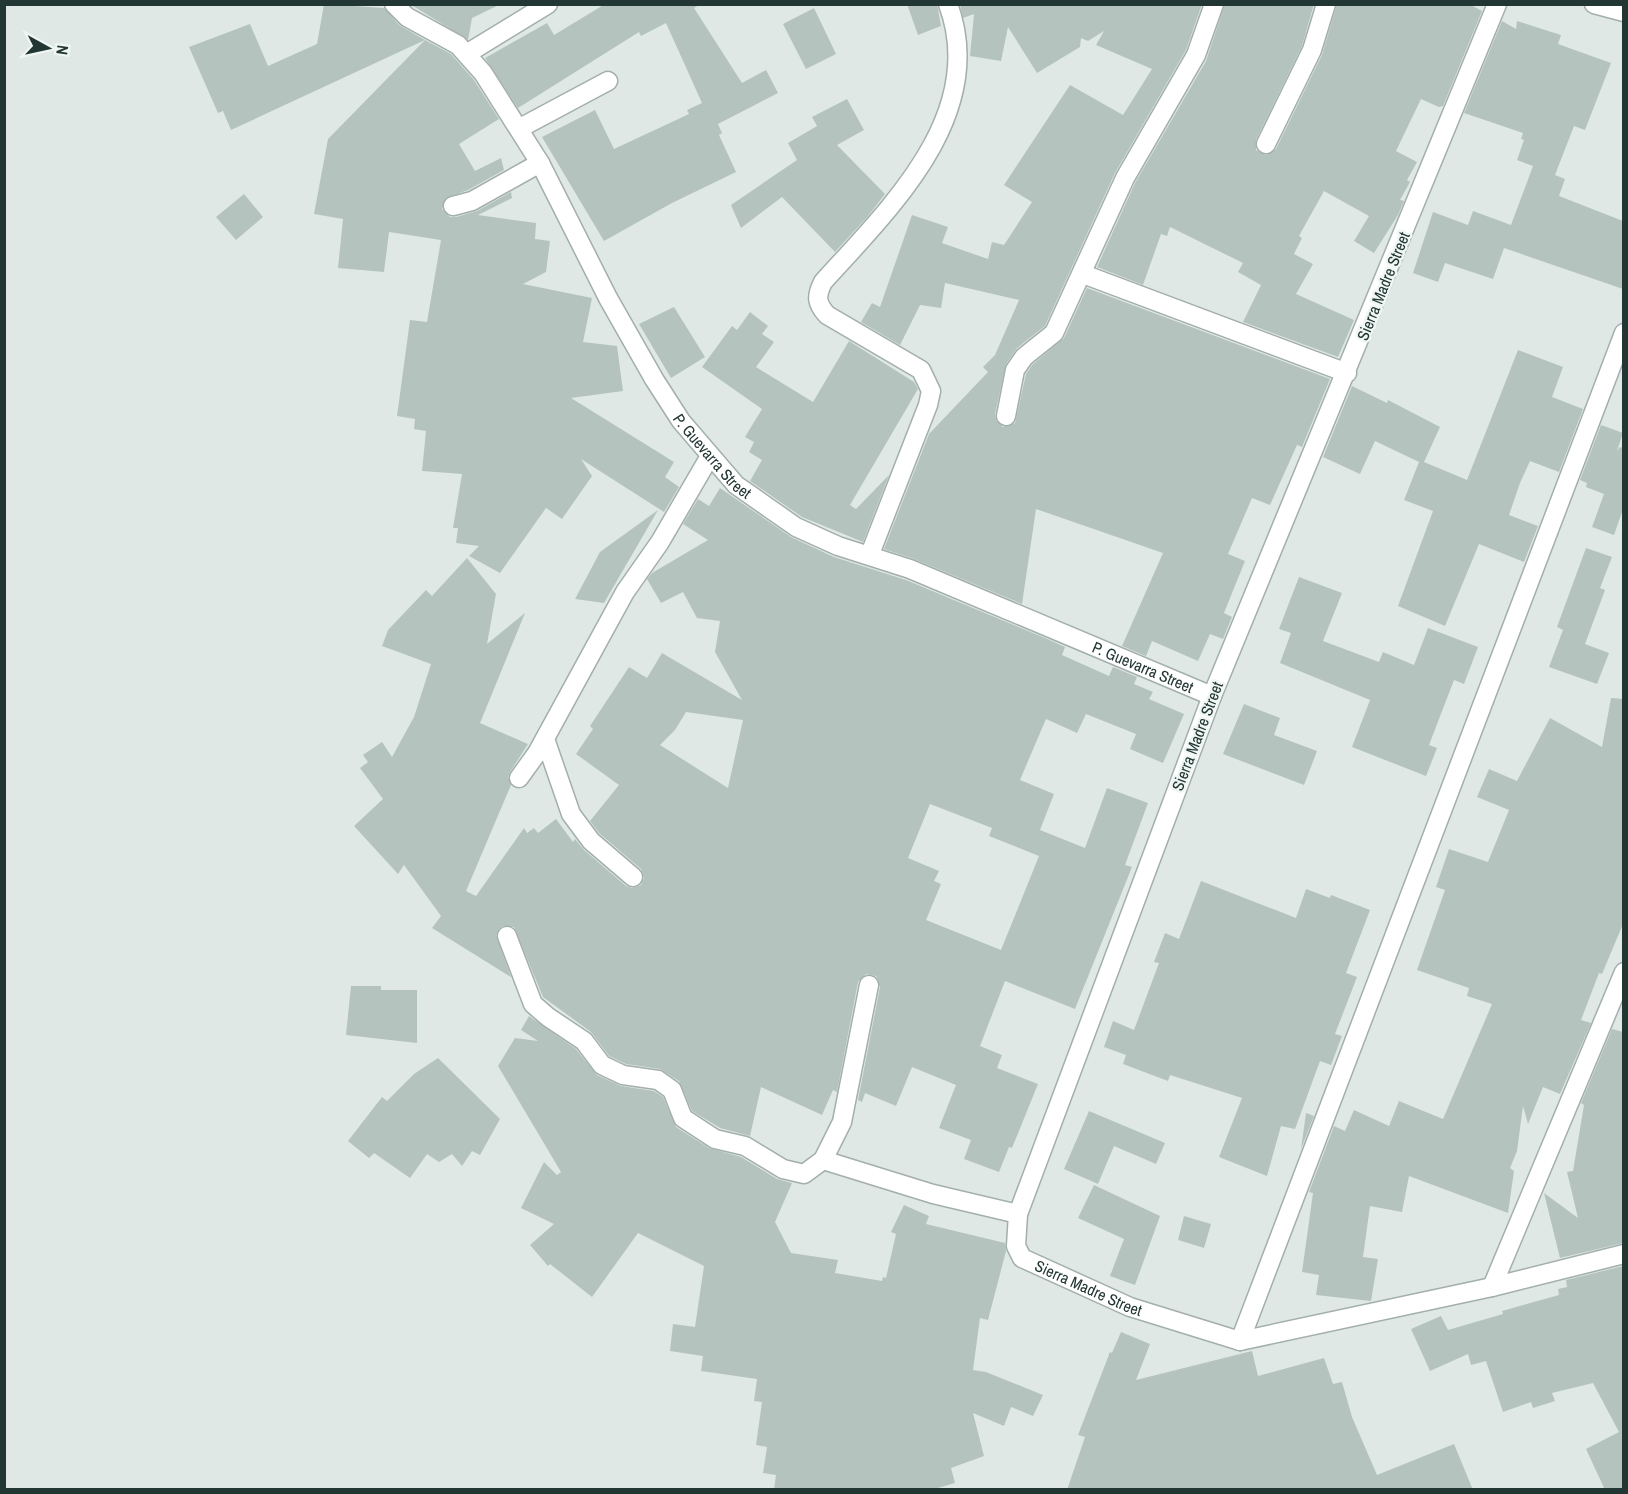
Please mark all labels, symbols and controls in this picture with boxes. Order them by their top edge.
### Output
north arrow [18,18,78,78]
text: N [51,44,74,56]
street label: Sierra Madre Street [1351,228,1415,344]
street label: P. Guevarra Street [668,409,756,504]
street label: P. Guevarra Street [1089,636,1197,698]
street label: Sierra Madre Street [1166,678,1228,794]
street label: Sierra Madre Street [1031,1254,1145,1321]

